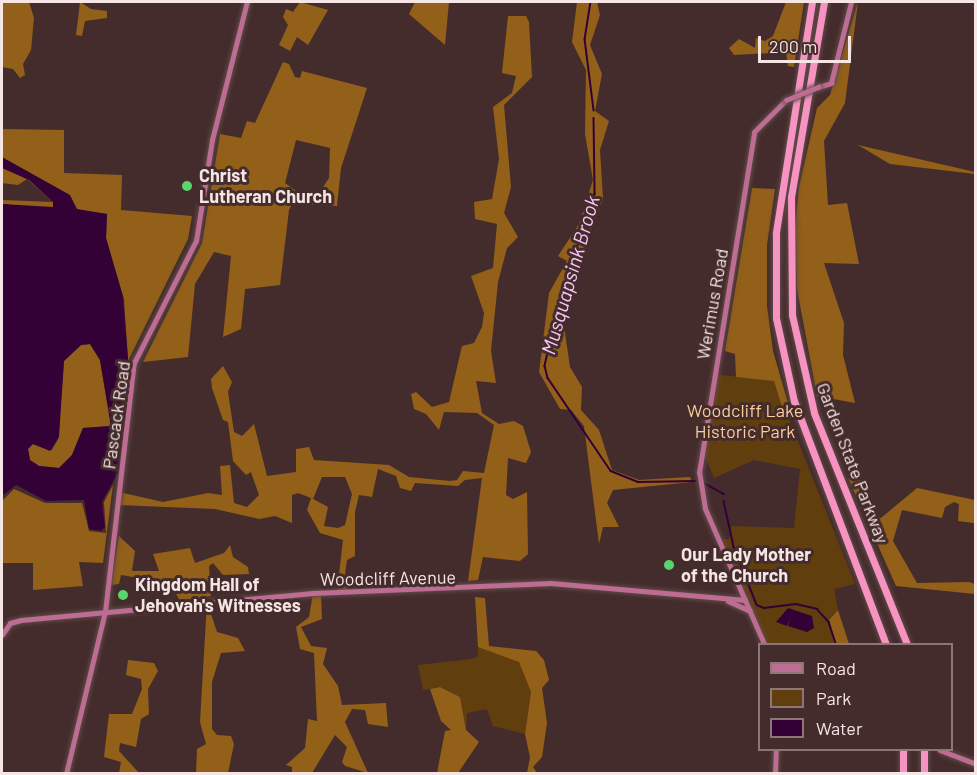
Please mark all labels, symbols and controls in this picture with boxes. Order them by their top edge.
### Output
scale bar [761,24,854,62]
text: 200 m [769,35,817,57]
place label: Christ Lutheran Church [199,165,332,207]
marker: Christ Lutheran Church [180,179,194,193]
water label: Musquapsink Brook [536,193,604,357]
street label: Werimus Road [692,247,732,361]
street label: Pascack Road [98,360,134,470]
street label: Garden State Parkway [812,380,894,546]
park label: Woodcliff Lake Historic Park [687,400,803,442]
place label: Our Lady Mother of the Church [681,544,811,586]
marker: Our Lady Mother of the Church [662,558,676,572]
street label: Woodcliff Avenue [320,566,456,590]
place label: Kingdom Hall of Jehovah's Witnesses [135,574,301,616]
marker: Kingdom Hall of Jehovah's Witnesses [116,588,130,602]
legend [758,643,953,751]
text: Road [816,657,856,679]
text: Park [816,687,851,709]
text: Water [816,717,863,739]

